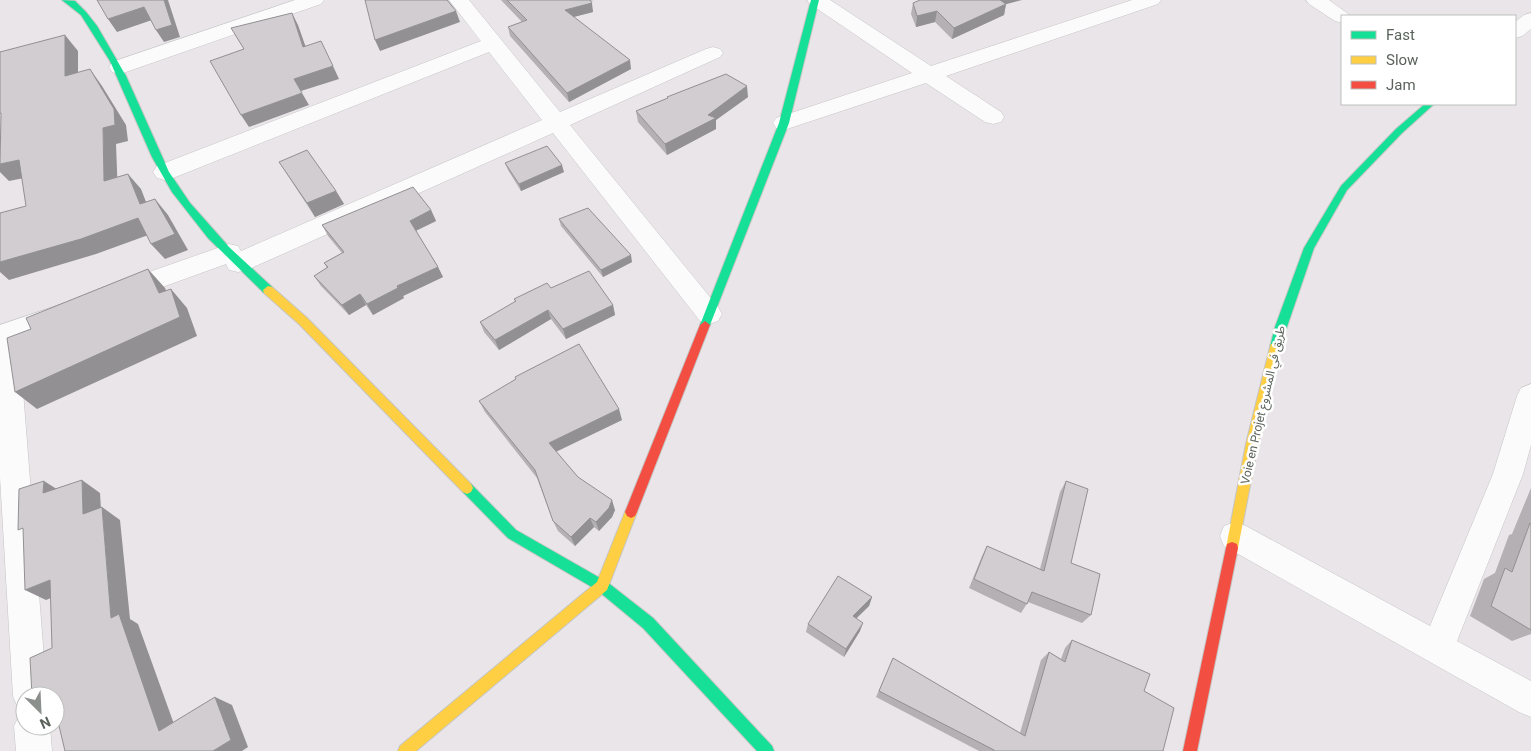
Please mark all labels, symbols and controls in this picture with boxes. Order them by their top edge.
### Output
legend [1341,15,1516,105]
text: Fast [1386,26,1415,44]
text: Slow [1386,51,1418,69]
text: Jam [1386,76,1416,94]
street label: Voie en Projet طريق في المشروع [1238,324,1291,486]
north arrow [15,686,65,736]
text: N [38,714,53,732]

